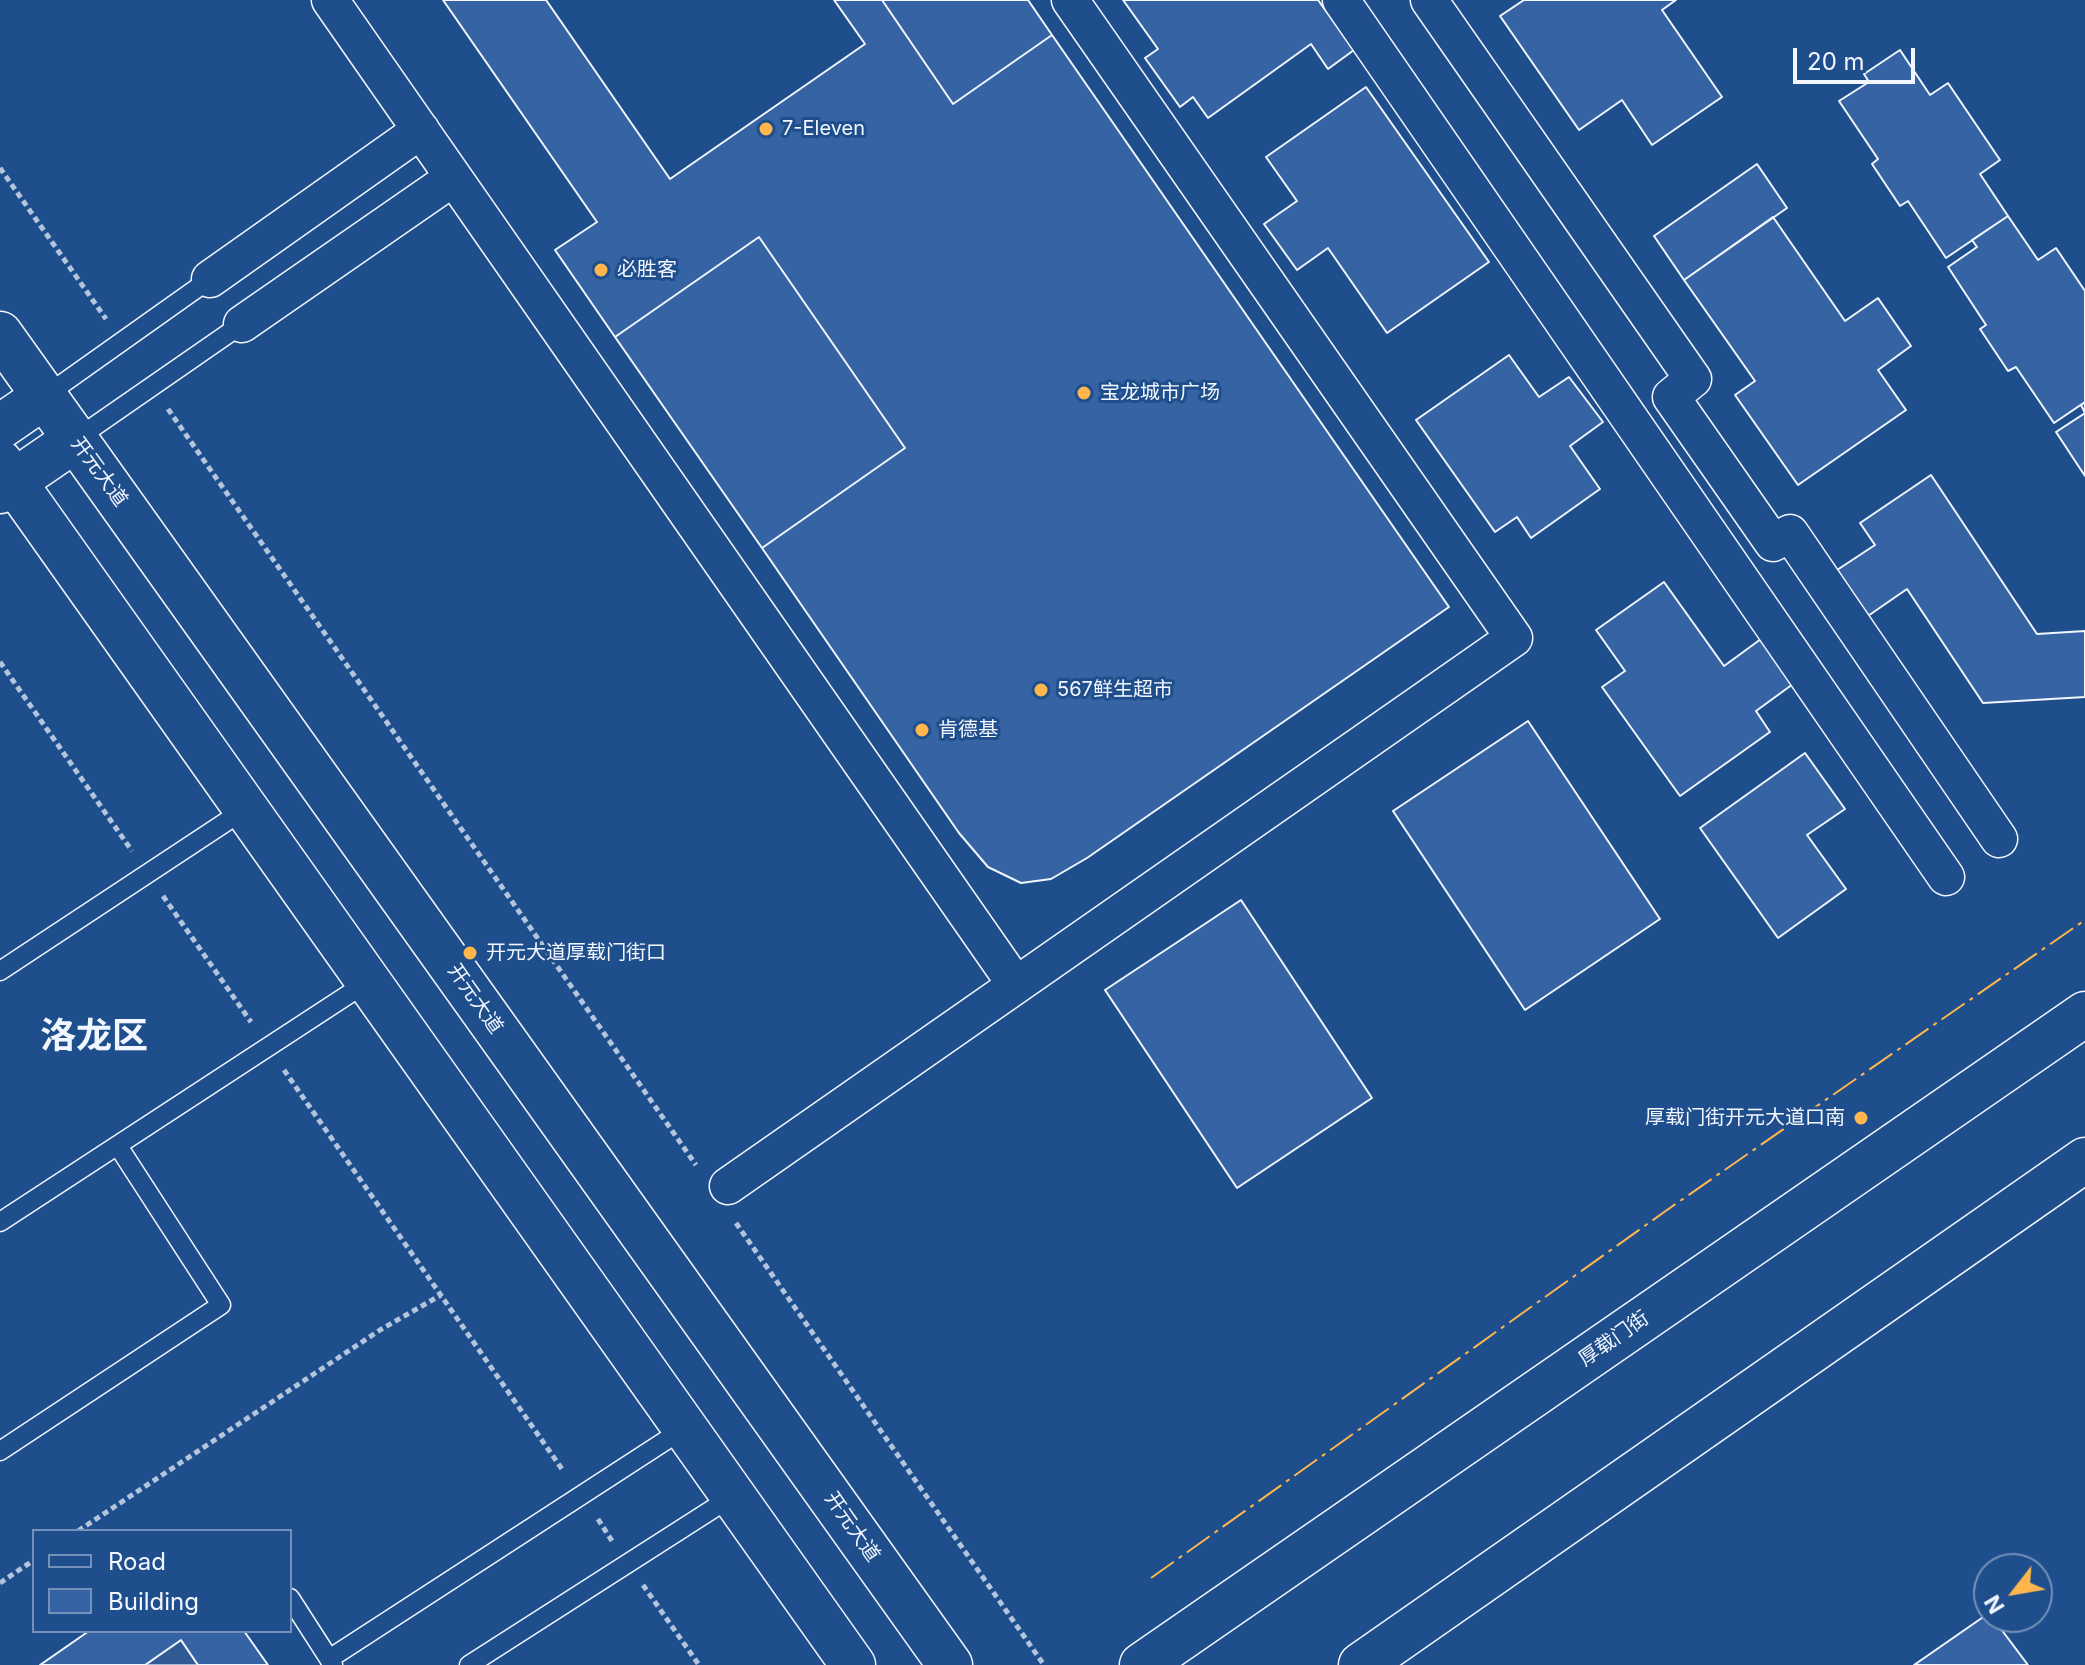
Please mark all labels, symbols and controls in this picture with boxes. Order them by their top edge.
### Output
scale bar [1797,32,1919,82]
text: 20 m [1807,47,1865,76]
place label: 7-Eleven [782,117,865,141]
marker: 7-Eleven [757,120,775,138]
place label: 必胜客 [617,258,677,282]
marker: 必胜客 [592,261,610,279]
place label: 宝龙城市广场 [1100,381,1220,405]
marker: 宝龙城市广场 [1075,384,1093,402]
street label: 开元大道 [66,433,132,511]
place label: 567鲜生超市 [1057,678,1173,702]
marker: 567鲜生超市 [1032,681,1050,699]
place label: 肯德基 [938,718,998,742]
marker: 肯德基 [913,721,931,739]
place label: 开元大道厚载门街口 [486,941,666,965]
marker: 开元大道厚载门街口 [461,944,479,962]
street label: 开元大道 [442,959,508,1039]
district label: 洛龙区 [40,1015,148,1059]
place label: 厚载门街开元大道口南 [1645,1106,1845,1130]
marker: 厚载门街开元大道口南 [1852,1109,1870,1127]
street label: 厚载门街 [1574,1306,1654,1372]
street label: 开元大道 [819,1487,885,1567]
legend [32,1529,292,1633]
text: Road [108,1547,166,1576]
north arrow [1973,1553,2053,1633]
text: Building [108,1587,199,1616]
text: N [1979,1590,2010,1618]

